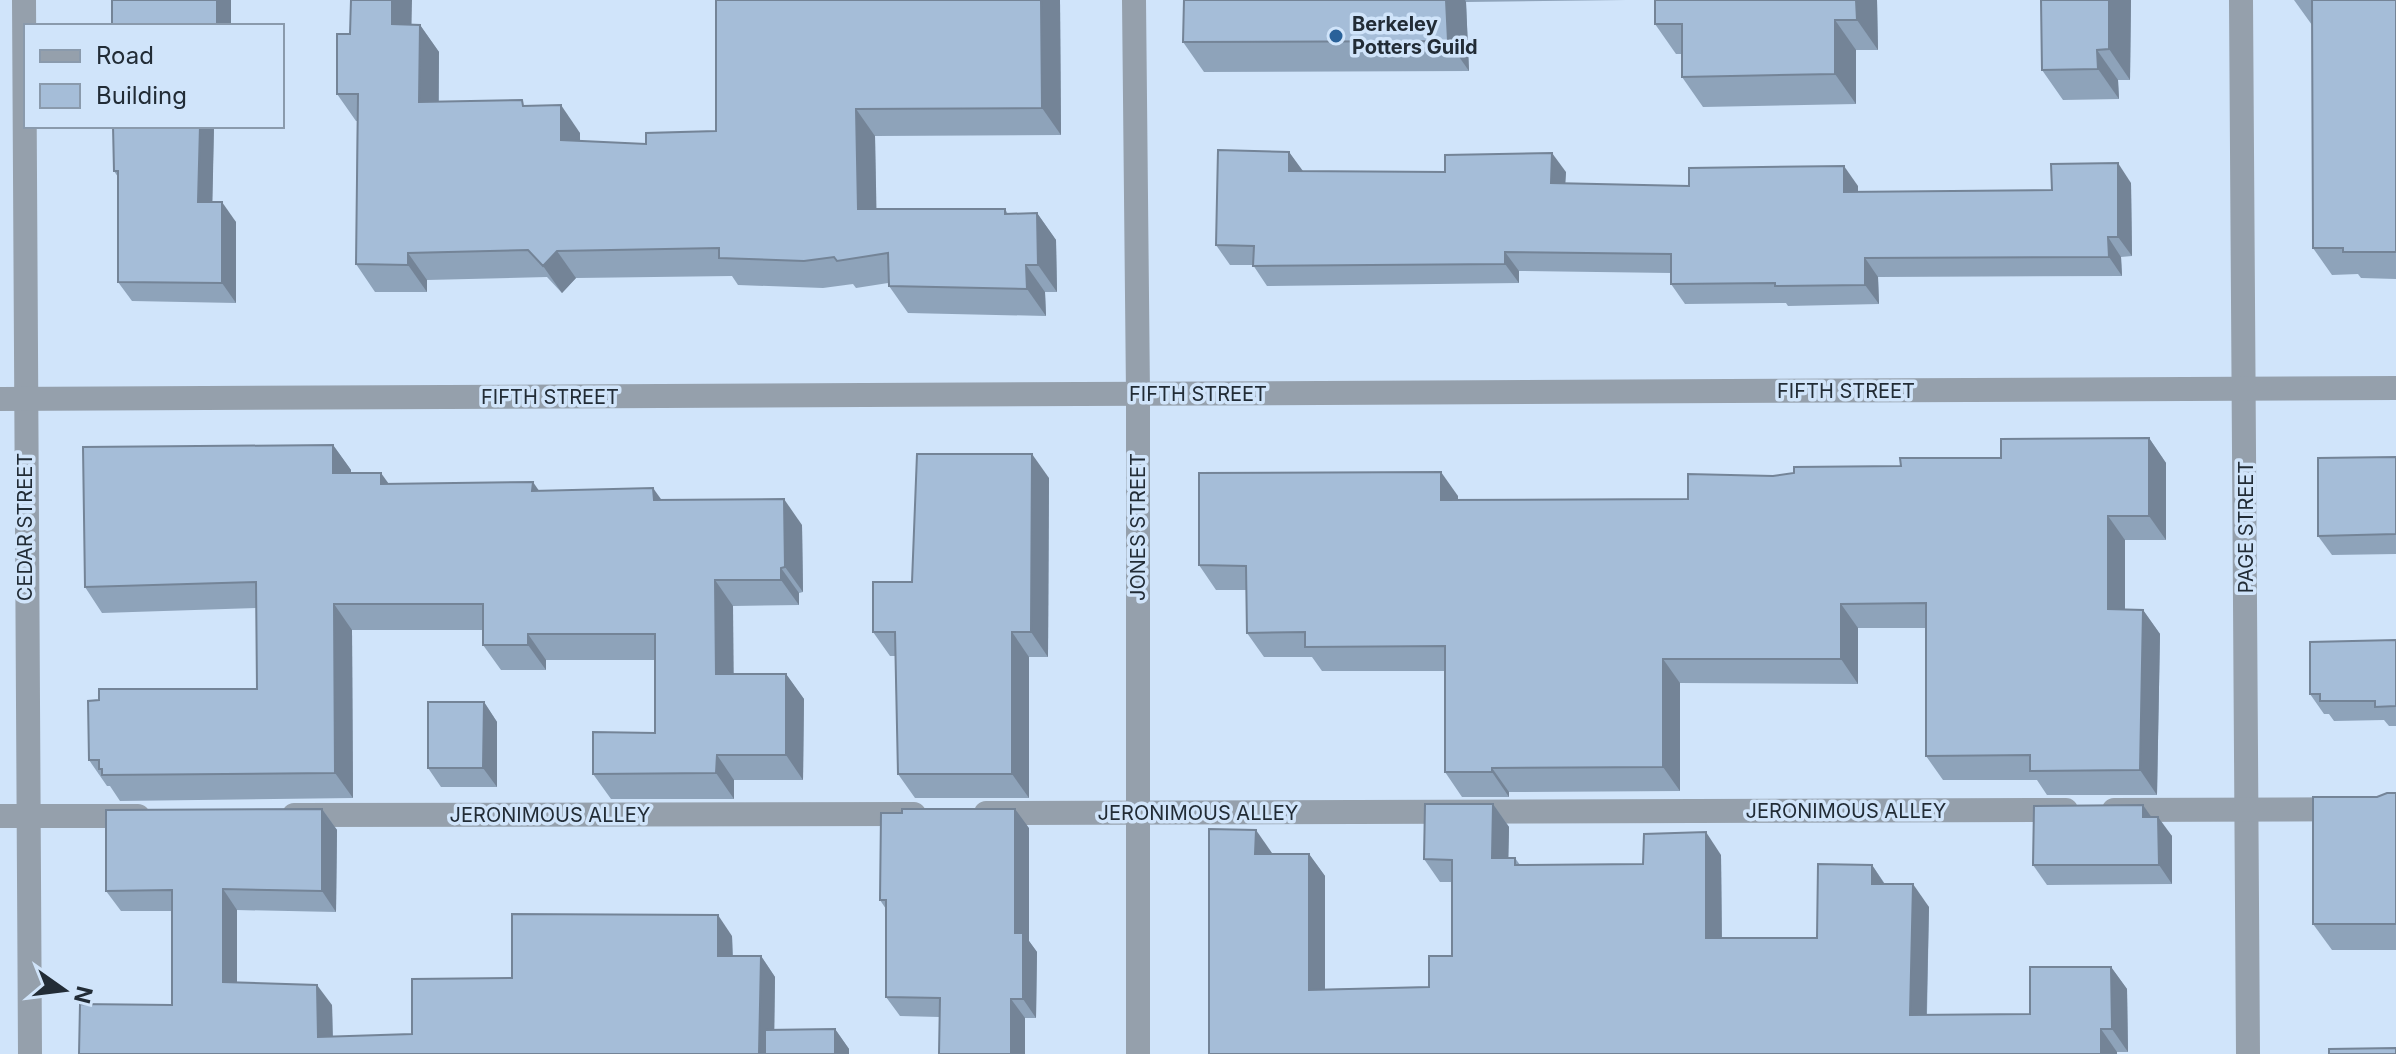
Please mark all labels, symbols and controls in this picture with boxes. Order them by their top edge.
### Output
place label: Berkeley Potters Guild [1352,12,1478,59]
legend [24,24,284,128]
marker: Berkeley Potters Guild [1327,27,1345,45]
text: Road [96,41,154,70]
text: Building [96,81,187,110]
street label: FIFTH STREET [1777,379,1915,403]
street label: FIFTH STREET [1129,382,1267,406]
street label: FIFTH STREET [481,385,619,409]
street label: CEDAR STREET [13,453,37,601]
street label: JONES STREET [1126,453,1150,601]
street label: PAGE STREET [2234,461,2258,593]
street label: JERONIMOUS ALLEY [1746,799,1947,823]
street label: JERONIMOUS ALLEY [1098,801,1299,825]
street label: JERONIMOUS ALLEY [450,803,651,827]
north arrow [24,950,104,1030]
text: N [69,984,98,1006]

